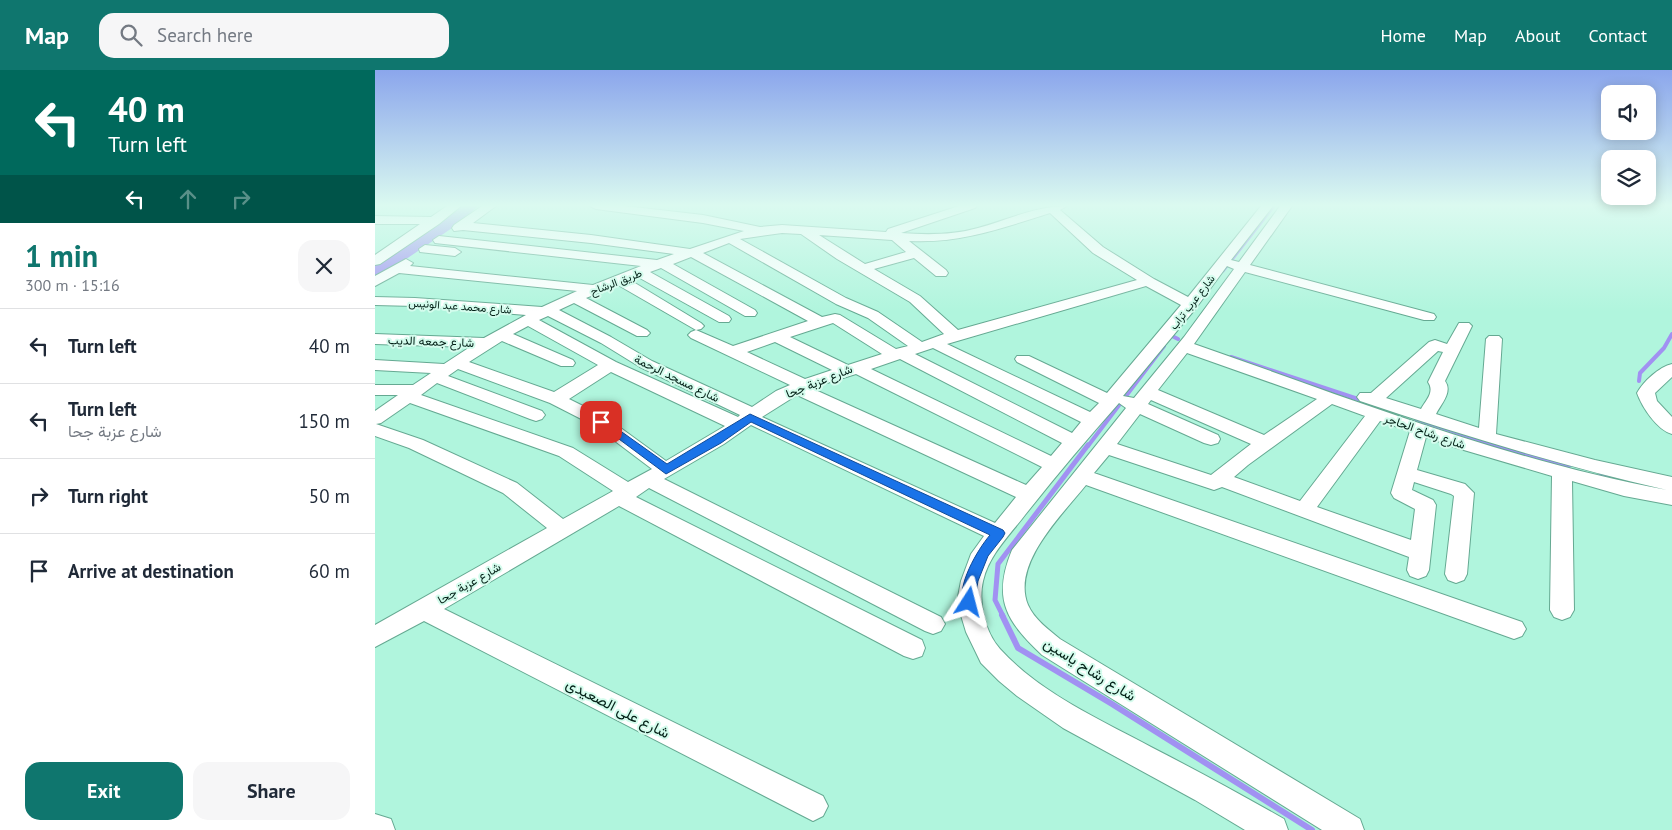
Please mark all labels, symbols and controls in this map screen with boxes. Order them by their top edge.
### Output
search box [99,13,449,58]
text: Map [25,20,69,51]
icon: search [117,21,145,49]
text: Search here [157,23,253,47]
text: Home [1380,24,1426,47]
text: Map [1454,24,1487,47]
text: About [1515,24,1561,47]
text: Contact [1589,24,1647,47]
map controls [1601,85,1656,205]
button: sound [1601,85,1656,140]
text: 40 m [108,86,185,132]
icon: left [25,90,90,155]
text: Turn left [108,130,187,158]
button: layers [1601,150,1656,205]
icon: left [121,185,149,213]
icon: ahead [174,185,202,213]
icon: right [227,185,255,213]
text: 1 min [25,236,98,275]
button: close [298,240,350,292]
street label: طريق الرشاح [588,266,644,299]
street label: شارع عرب تراب [1166,272,1219,333]
text: 300 m · 15:16 [25,275,120,295]
street label: شارع محمد عبد الونيس [408,295,512,318]
icon: left [25,332,53,360]
street label: شارع جمعه الديب [388,332,474,352]
text: Turn left [68,334,137,358]
text: 40 m [309,334,350,358]
street label: شارع مسجد الرحمة [631,351,722,407]
street label: شارع عزبة جحا [784,361,855,403]
text: Turn left [68,397,137,421]
pin [580,401,622,443]
icon: left [25,407,53,435]
icon: arrive [587,408,615,436]
text: 150 m [298,409,350,433]
street label: شارع رشاح الحاجر [1381,410,1467,454]
text: شارع عزبة جحا [68,421,162,441]
icon: right [25,482,53,510]
text: Turn right [68,484,148,508]
text: 50 m [309,484,350,508]
icon: arrive [25,557,53,585]
text: Arrive at destination [68,559,234,583]
text: 60 m [309,559,350,583]
street label: شارع عزبة جحا [435,559,504,609]
position arrow [942,575,994,627]
street label: شارع رشاح ياسين [1039,633,1140,707]
street label: شارع على الصعيدى [562,674,673,744]
button: Exit [25,762,183,820]
button: Share [193,762,350,820]

